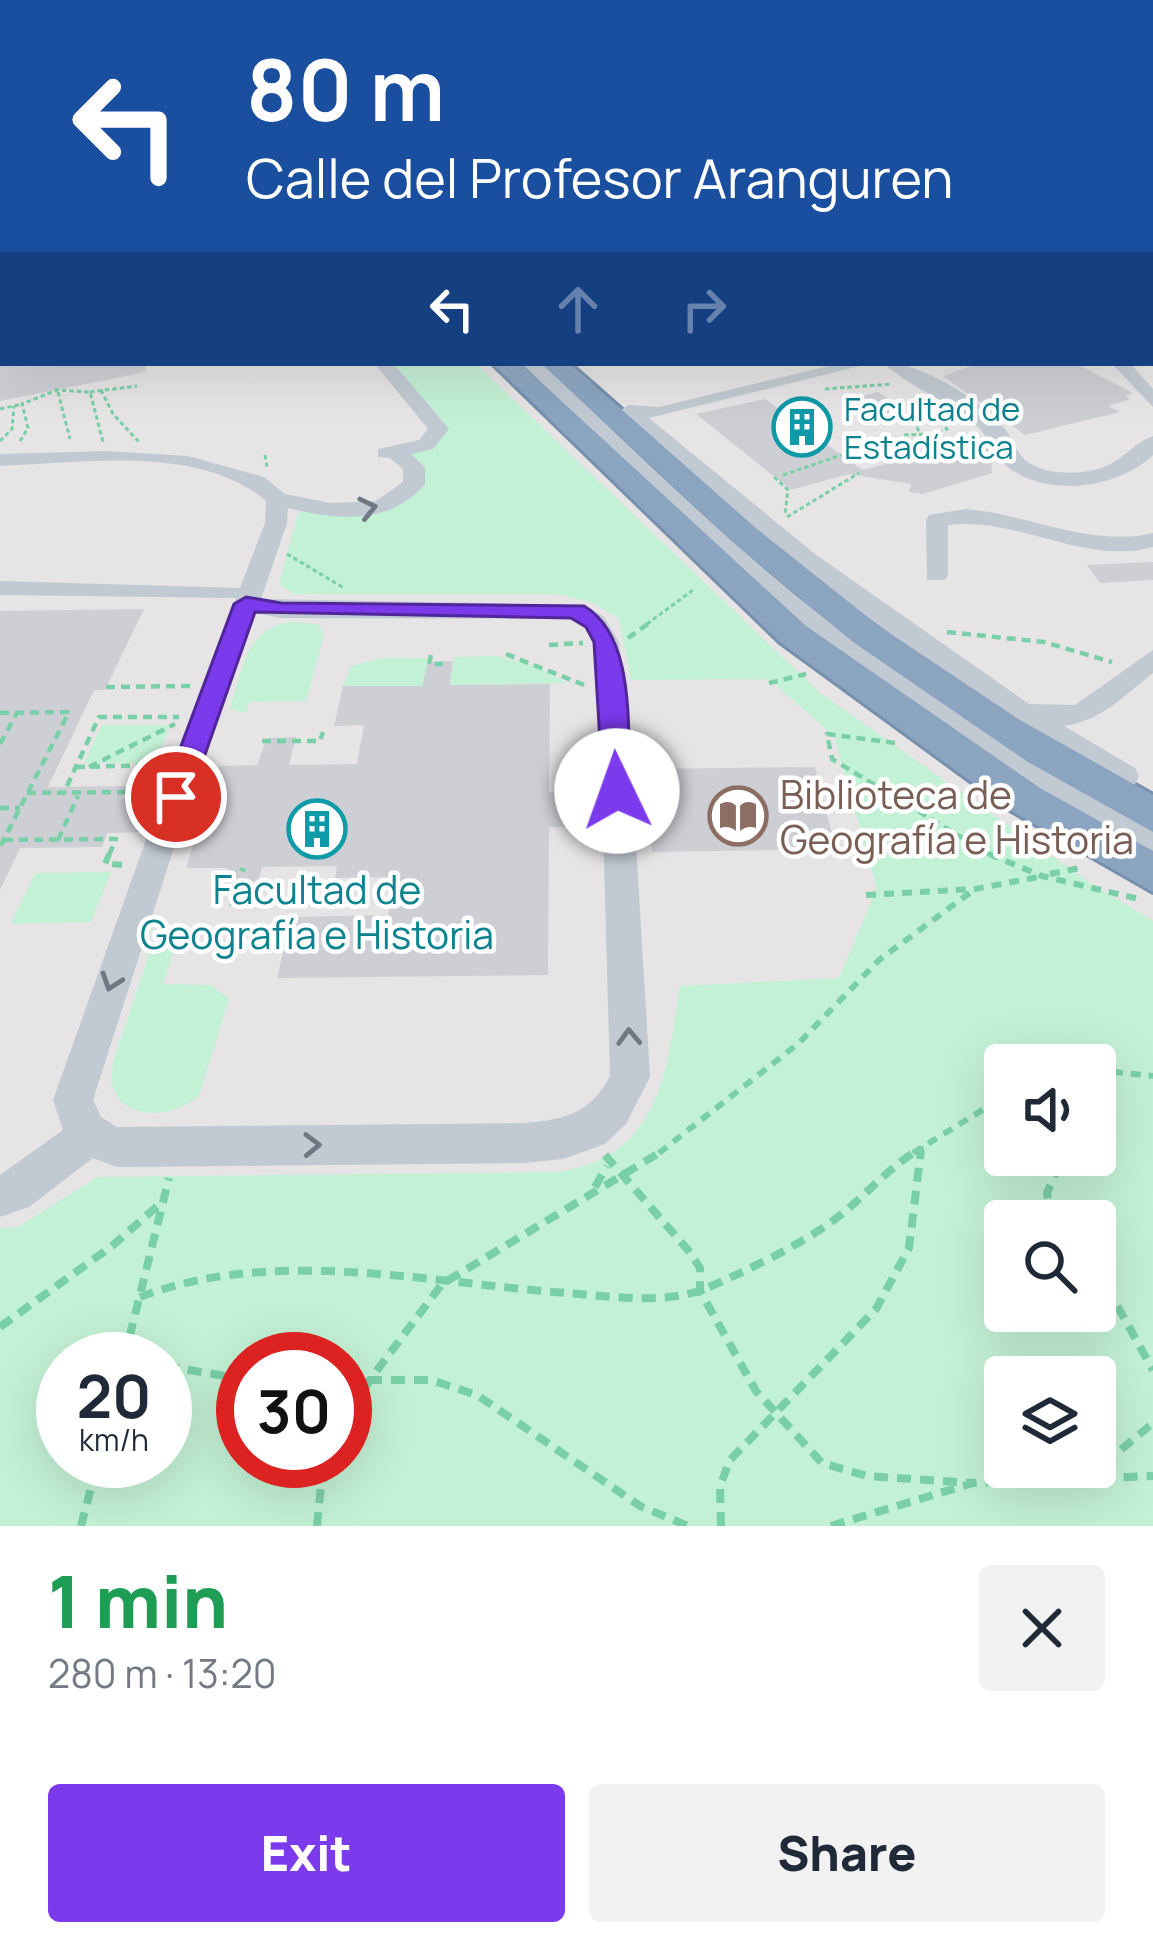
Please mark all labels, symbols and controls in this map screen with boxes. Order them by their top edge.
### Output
text: 80 m [246,31,445,146]
icon: left [48,48,204,204]
text: Calle del Profesor Aranguren [246,140,953,214]
icon: left [419,276,485,342]
icon: ahead [545,276,611,342]
icon: right [671,276,737,342]
place label: Facultad de Estadística [844,386,1020,469]
building icon: Facultad de Estadística [771,396,833,458]
one-way arrow [358,497,378,522]
position arrow [554,728,680,854]
pin [125,746,227,848]
icon: arrive [143,764,209,830]
place label: Biblioteca de Geografía e Historia [780,767,1134,866]
library icon: Biblioteca de Geografía e Historia [707,785,769,847]
building icon: Facultad de Geografía e Historia [286,798,348,860]
place label: Facultad de Geografía e Historia [140,862,494,961]
one-way arrow [101,970,125,991]
one-way arrow [616,1027,642,1046]
map controls [984,1044,1116,1488]
button: sound [984,1044,1116,1176]
one-way arrow [303,1133,322,1159]
button: search [984,1200,1116,1332]
speed limit sign: 30 [216,1332,372,1488]
text: 20 [76,1354,152,1436]
button: layers [984,1356,1116,1488]
text: km/h [79,1419,149,1460]
text: 1 min [48,1551,228,1650]
button: close [979,1565,1105,1691]
text: 280 m · 13:20 [48,1646,276,1700]
button: Exit [48,1784,565,1922]
button: Share [589,1784,1105,1922]

